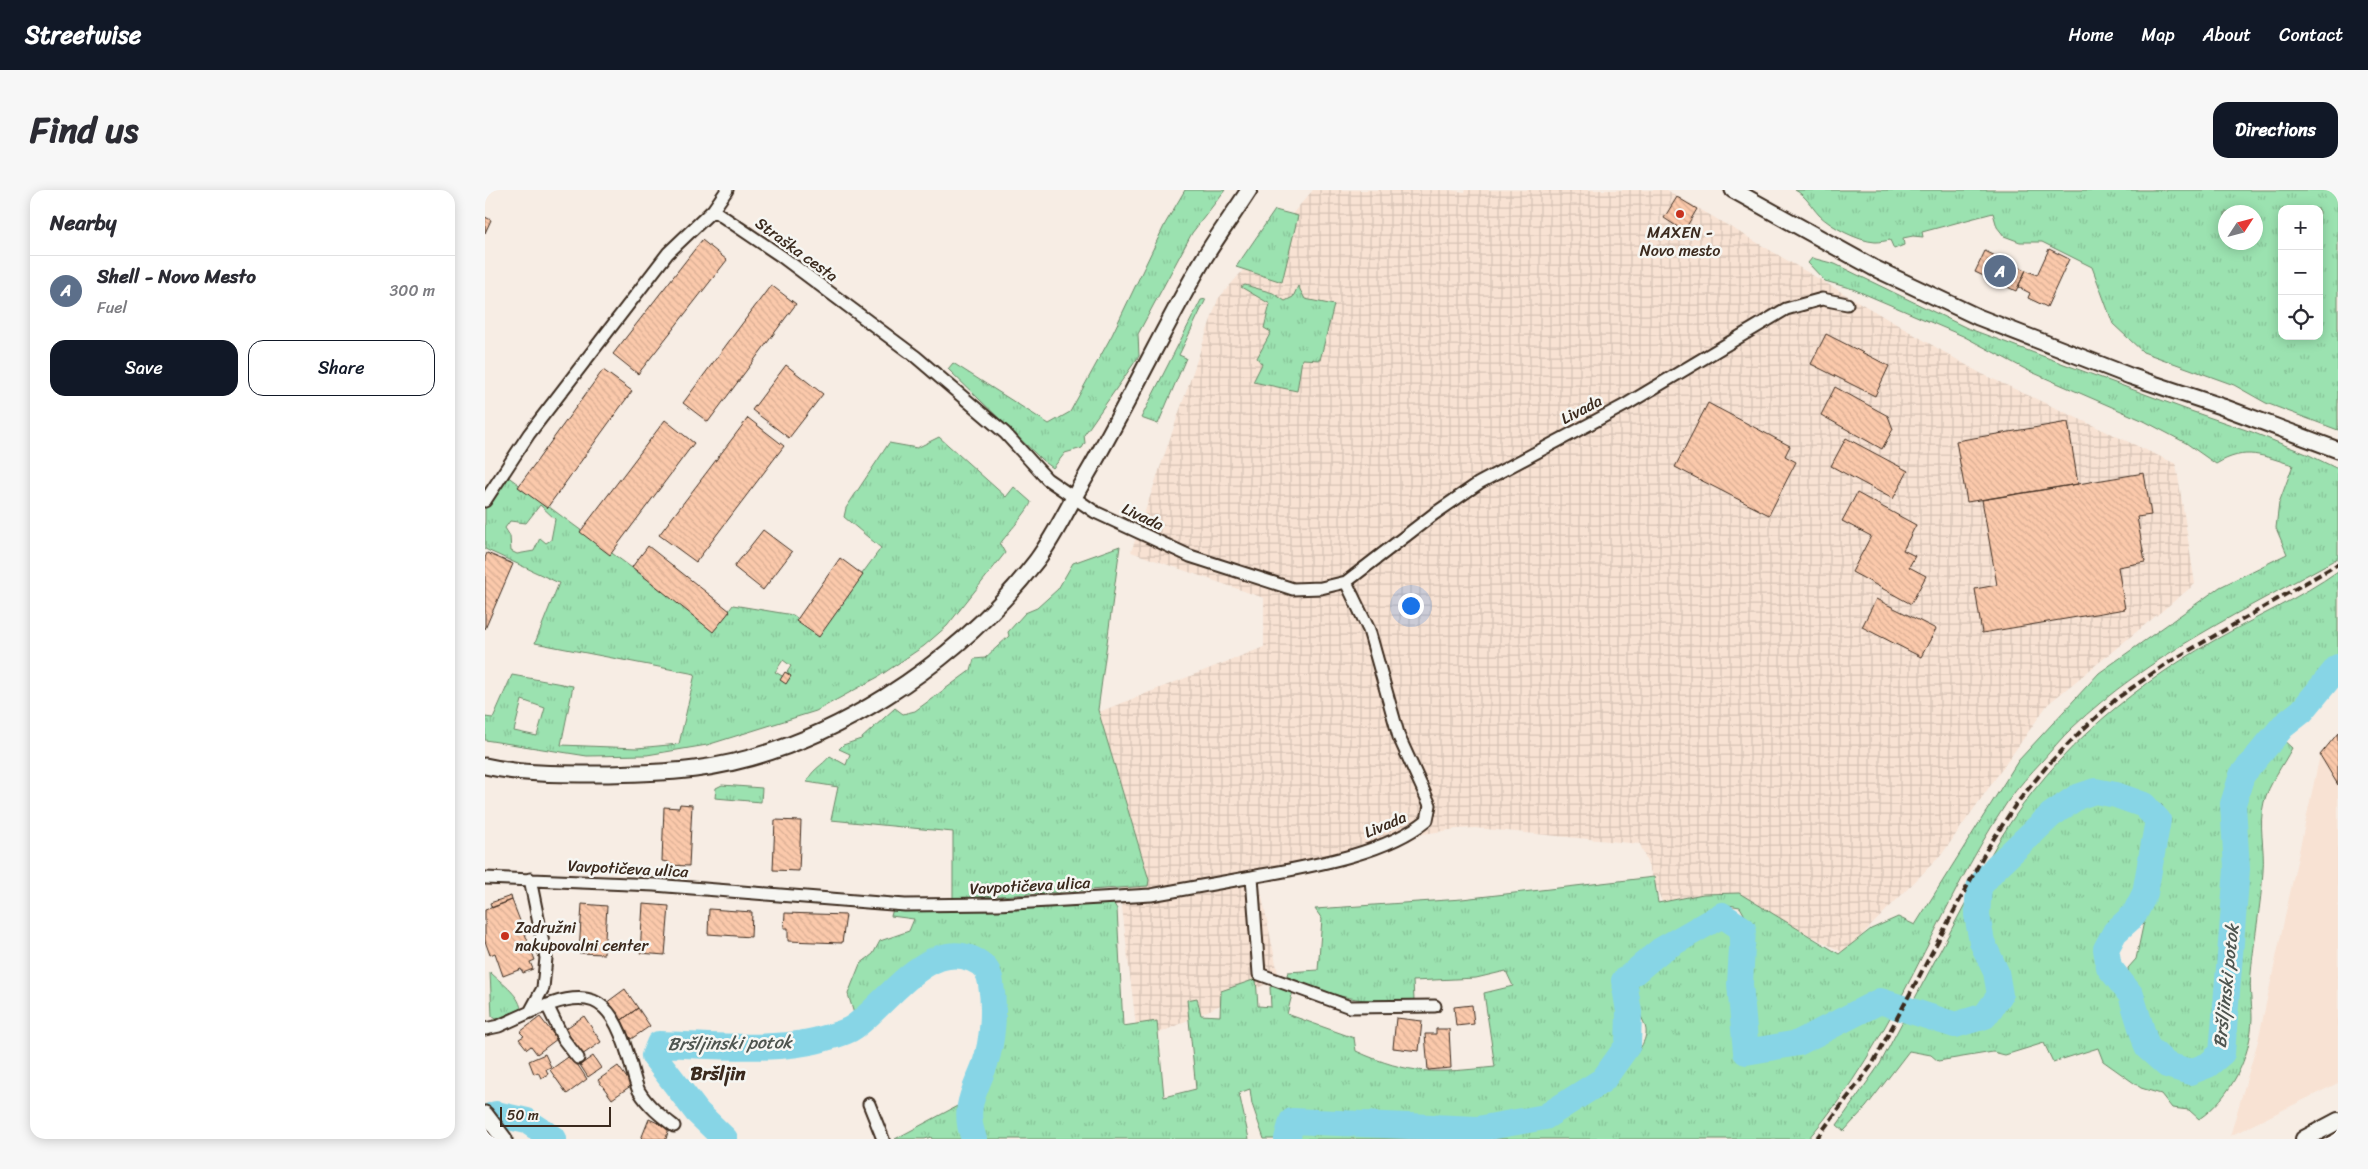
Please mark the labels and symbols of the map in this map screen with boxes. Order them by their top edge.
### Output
north arrow [2218,205,2263,250]
marker: MAXEN - Novo mesto [1674,208,1686,220]
street label: Straška cesta [749,209,845,290]
place label: MAXEN - Novo mesto [1640,218,1720,265]
pin: A [1984,252,2016,290]
street label: Livada [1555,386,1607,433]
street label: Livada [1117,494,1169,539]
your location [1398,593,1424,619]
street label: Livada [1359,803,1411,846]
street label: Vavpotičeva ulica [567,851,690,886]
street label: Vavpotičeva ulica [969,868,1092,903]
place label: Zadružni nakupovalni center [515,913,649,960]
water label: Bršljinski potok [2204,921,2249,1050]
marker: Zadružni nakupovalni center [499,930,511,942]
water label: Bršljinski potok [667,1026,794,1060]
district label: Bršljin [691,1057,746,1090]
scale bar [500,1104,611,1127]

